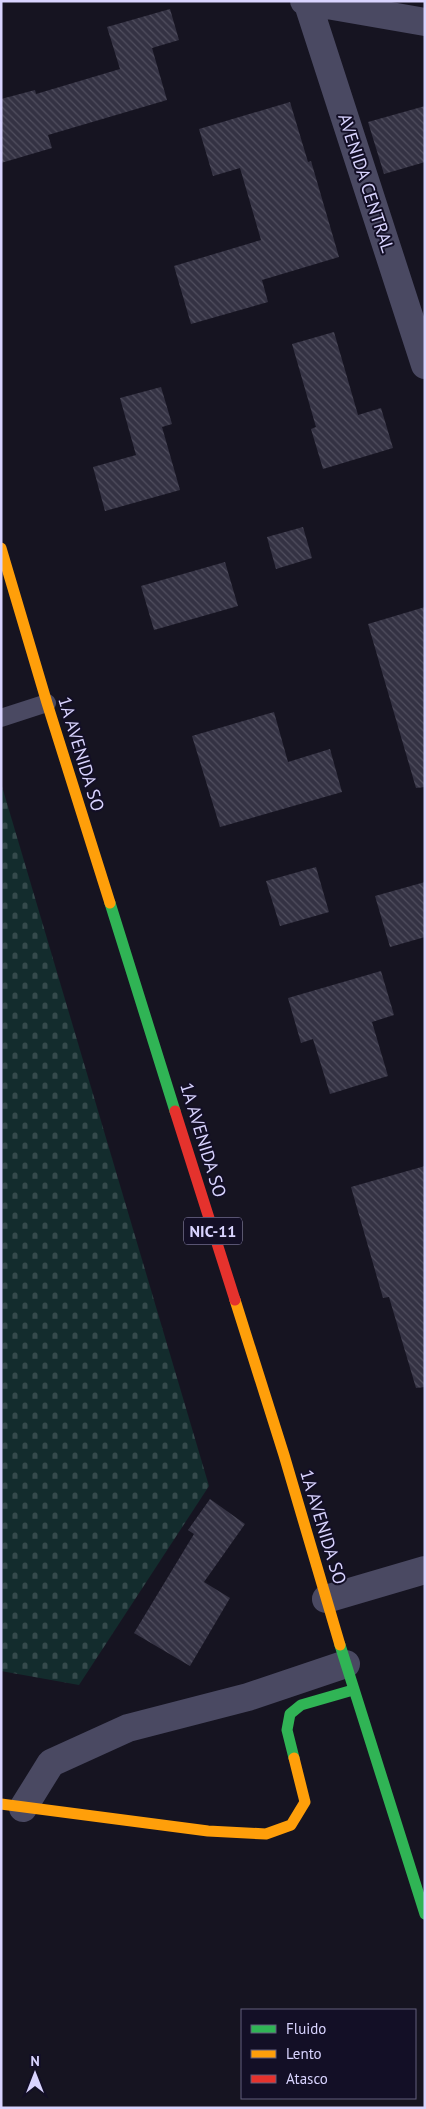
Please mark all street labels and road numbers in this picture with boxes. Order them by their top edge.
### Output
street label: AVENIDA CENTRAL [333,110,400,255]
street label: 1A AVENIDA SO [53,694,110,814]
street label: 1A AVENIDA SO [175,1080,232,1200]
road number: NIC-11 [184,1218,242,1244]
street label: 1A AVENIDA SO [295,1467,352,1587]

